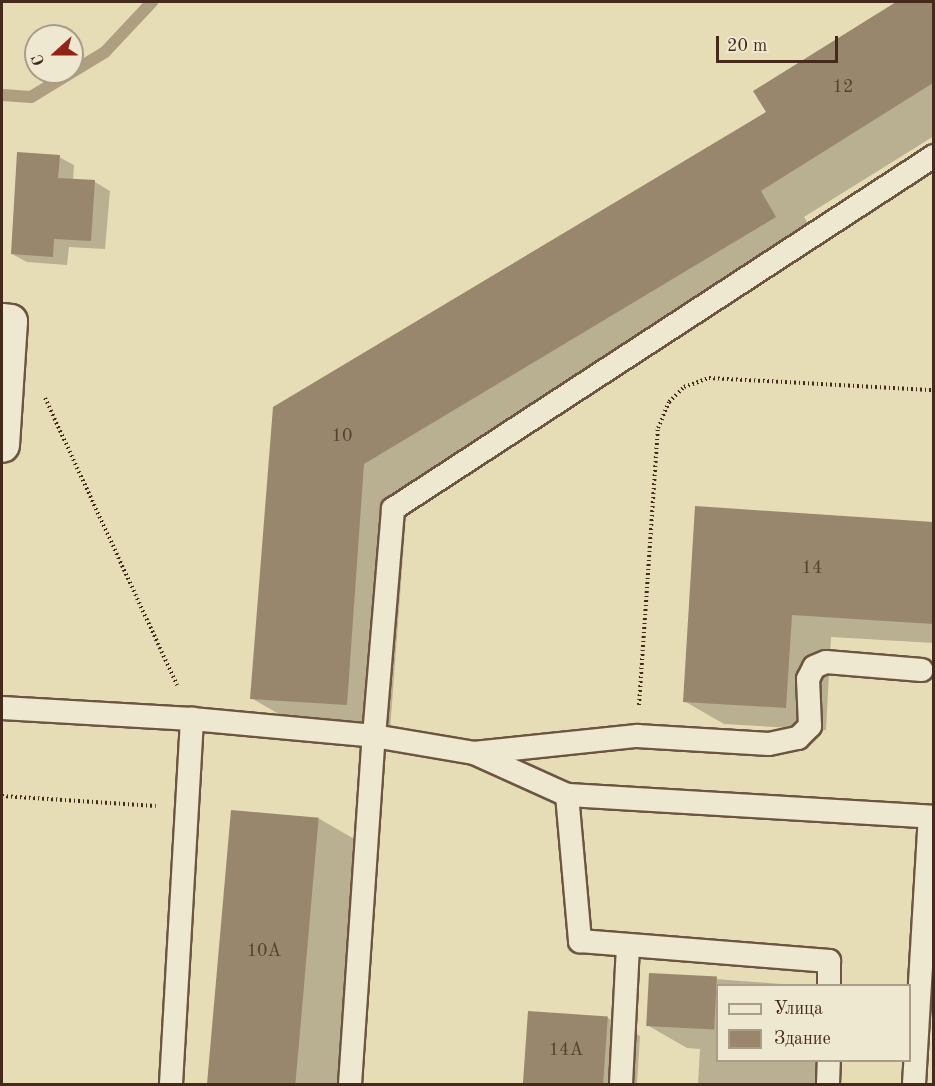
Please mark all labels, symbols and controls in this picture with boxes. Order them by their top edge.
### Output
north arrow [24,24,84,84]
scale bar [719,24,840,62]
text: 20 m [727,37,767,55]
text: С [30,52,48,68]
house number: 12 [833,76,853,98]
house number: 10 [332,425,352,447]
house number: 14 [802,557,822,579]
house number: 10А [247,940,281,962]
legend [716,984,911,1062]
text: Улица [774,1000,823,1018]
text: Здание [774,1030,831,1048]
house number: 14А [549,1039,583,1061]

